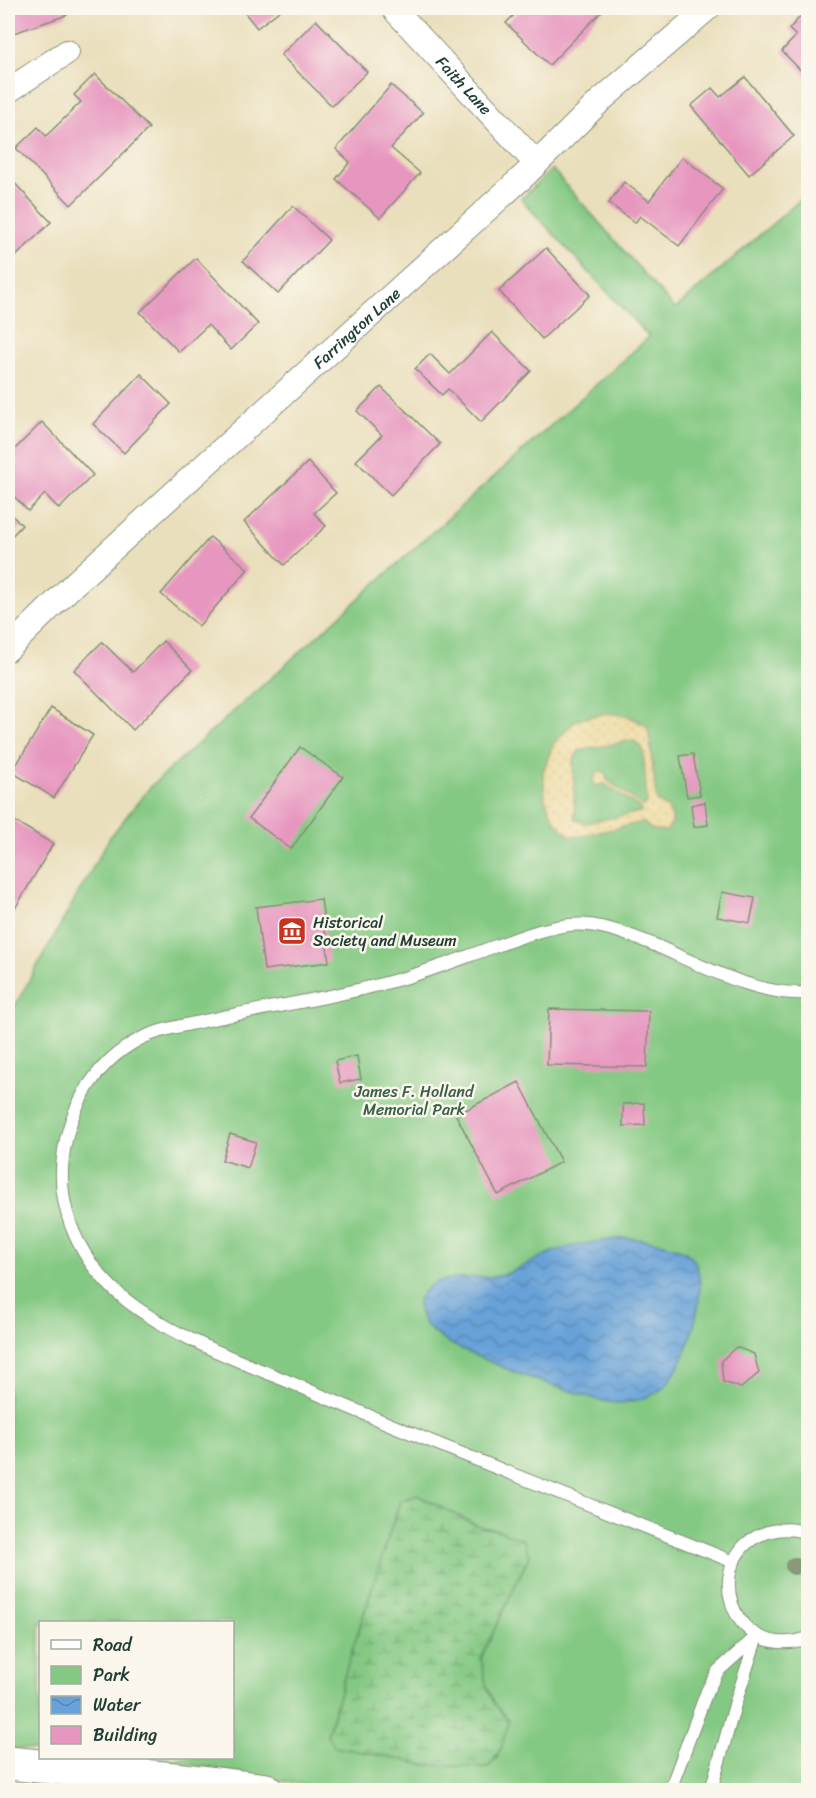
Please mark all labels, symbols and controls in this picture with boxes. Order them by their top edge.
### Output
street label: Faith Lane [429,48,500,122]
street label: Farrington Lane [305,280,407,376]
place label: Historical Society and Museum [313,908,457,955]
museum icon: Historical Society and Museum [276,915,308,947]
park label: James F. Holland Memorial Park [353,1077,475,1124]
legend [39,1621,234,1759]
text: Road [93,1629,133,1661]
text: Park [93,1659,130,1691]
text: Water [93,1689,142,1721]
text: Building [93,1719,157,1751]

